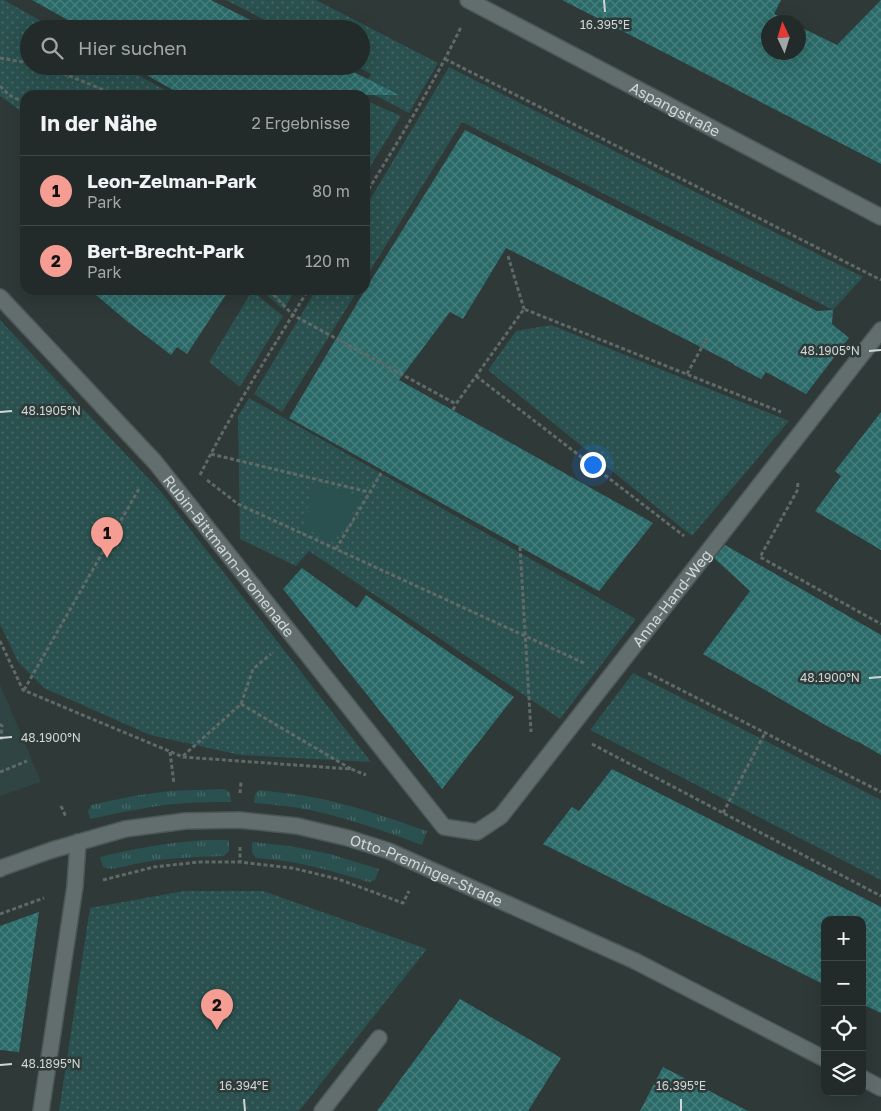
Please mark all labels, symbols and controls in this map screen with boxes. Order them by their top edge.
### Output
north arrow [761,15,806,60]
text: 16.395°E [580,17,630,32]
search box [20,20,370,75]
icon: search [38,34,66,62]
text: Hier suchen [78,36,187,59]
street label: Aspangstraße [627,78,724,140]
text: In der Nähe [40,110,157,136]
text: 2 Ergebnisse [252,113,350,133]
text: Leon-Zelman-Park [87,169,257,192]
text: 1 [52,181,60,201]
text: 80 m [312,181,350,201]
text: Park [87,192,122,212]
text: Bert-Brecht-Park [87,239,244,262]
text: 2 [51,251,61,271]
text: 120 m [305,251,350,271]
text: Park [87,262,122,282]
text: 48.1905°N [800,343,860,358]
text: 48.1905°N [21,403,81,418]
your location [580,452,606,478]
street label: Rubin-Bittmann-Promenade [160,471,299,641]
pin: 1 [91,517,123,558]
street label: Anna-Hand-Weg [628,546,715,650]
text: 48.1900°N [800,670,860,685]
text: 48.1900°N [21,730,81,745]
street label: Otto-Preminger-Straße [348,830,506,910]
map controls [821,916,866,1096]
button: + [821,916,866,961]
button: − [821,961,866,1006]
pin: 2 [201,989,233,1030]
button: locate [821,1006,866,1051]
button: layers [821,1051,866,1096]
text: 48.1895°N [21,1056,81,1071]
text: 16.394°E [219,1078,269,1093]
text: 16.395°E [656,1078,706,1093]

